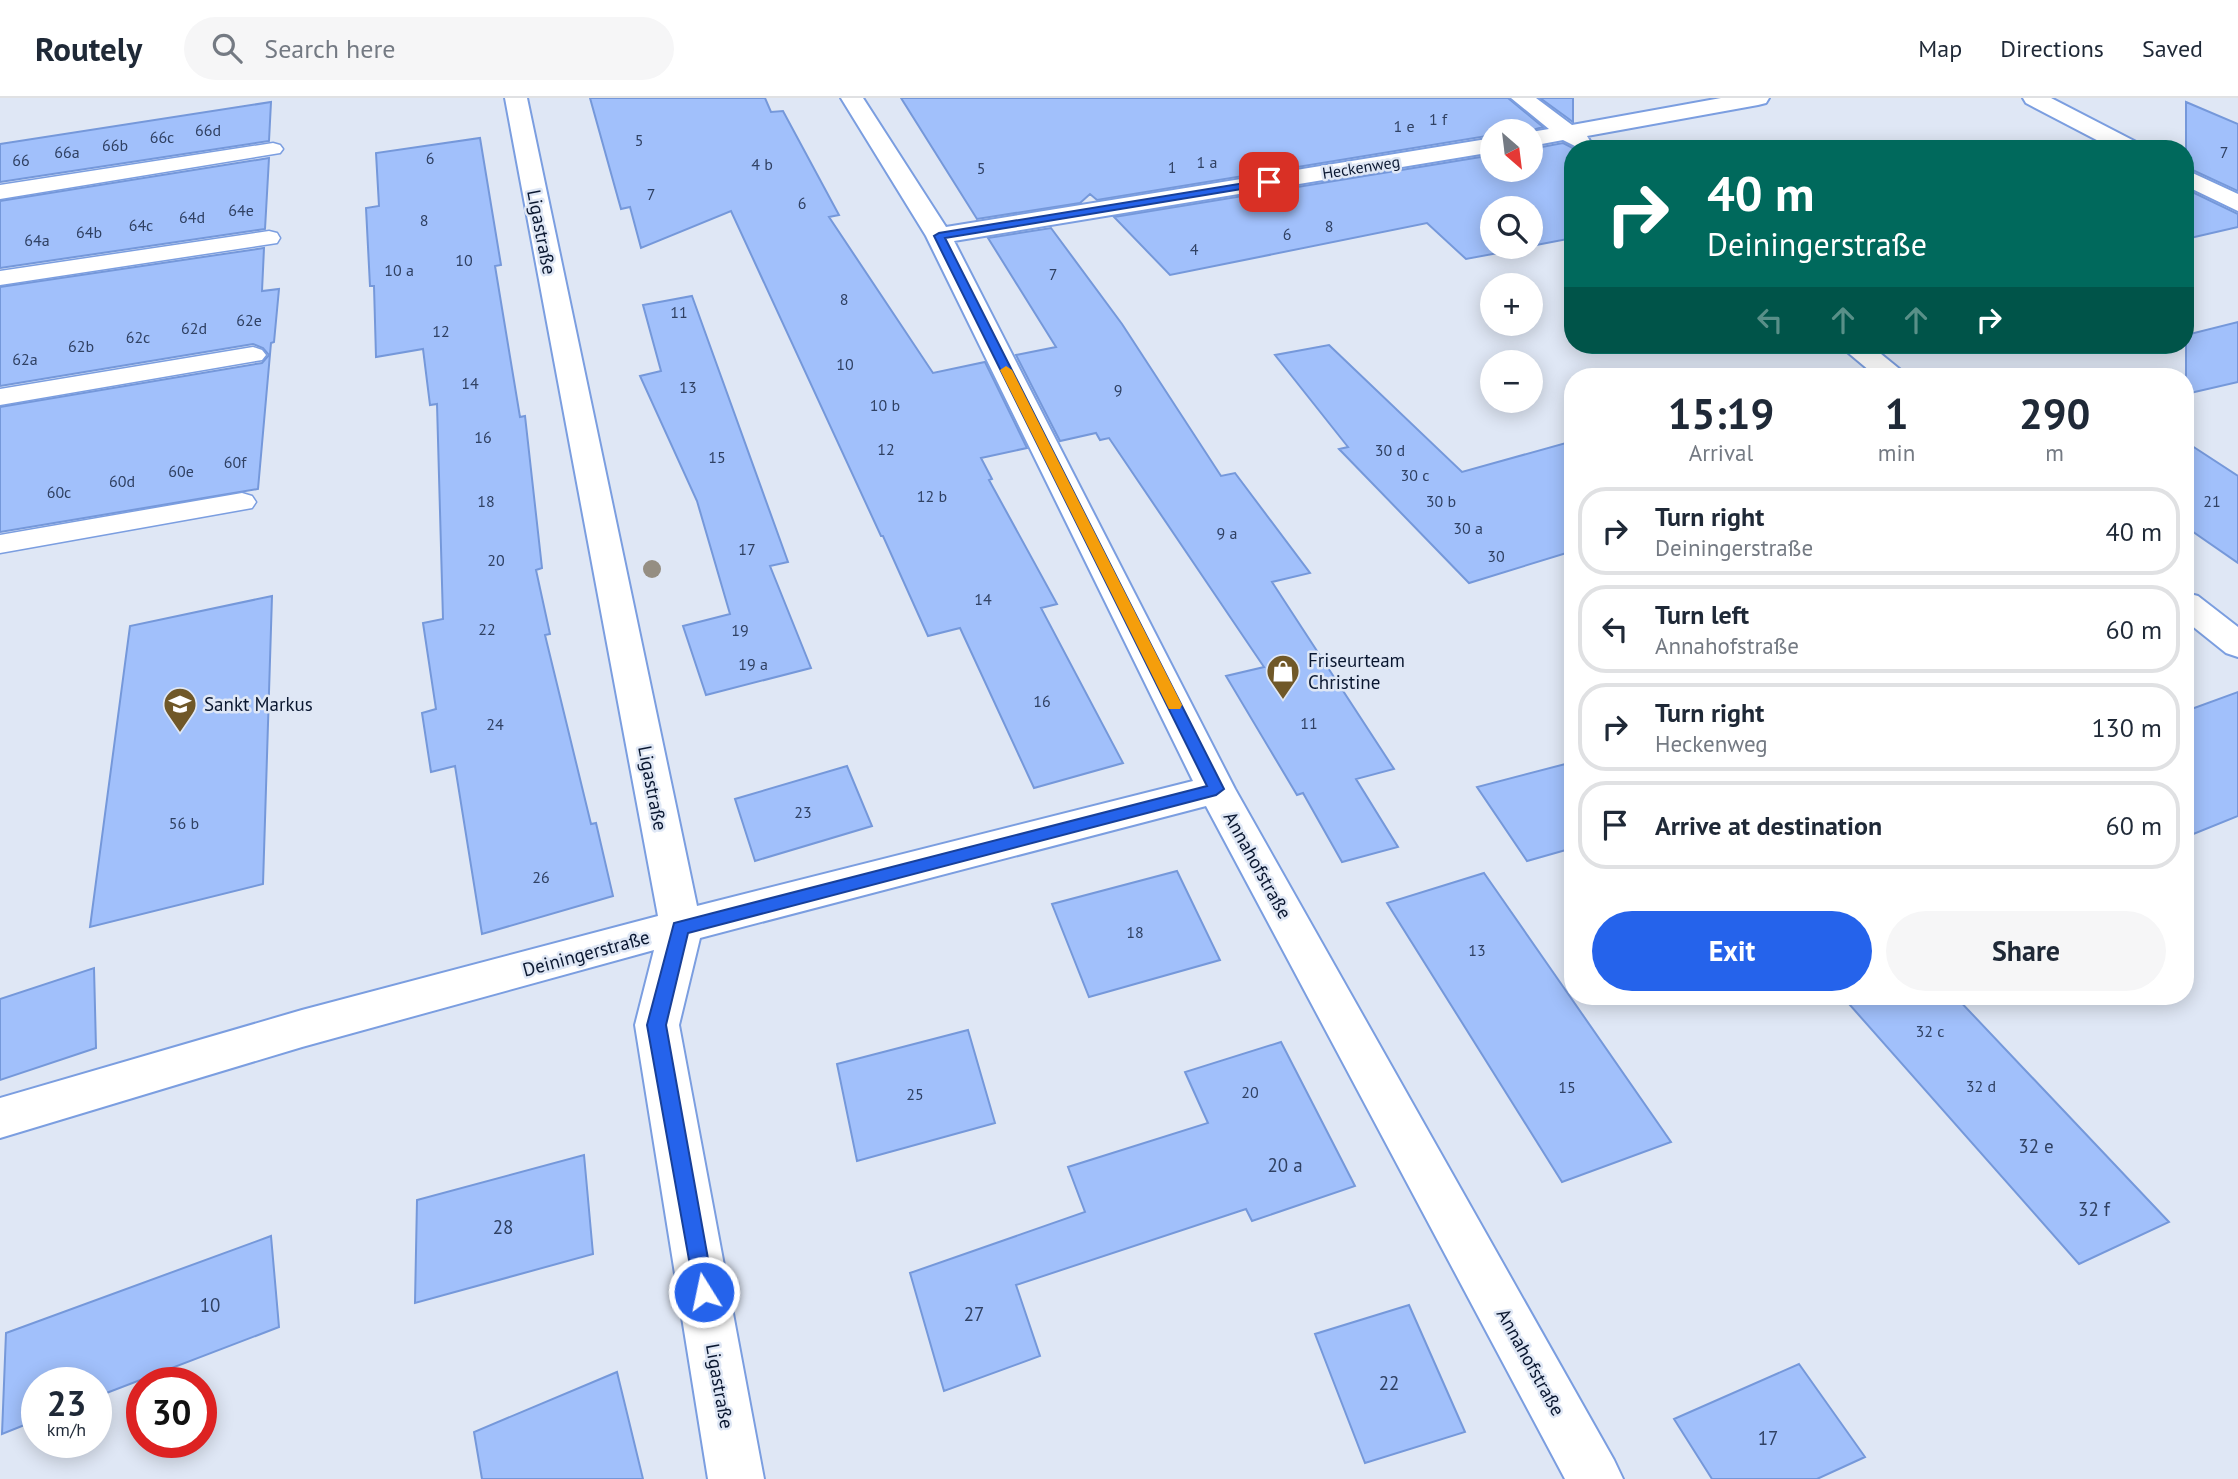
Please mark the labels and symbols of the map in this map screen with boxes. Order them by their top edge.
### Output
house number: 1 f [1429,109,1448,129]
house number: 1 e [1393,116,1415,136]
north arrow [1480,119,1544,182]
house number: 66d [195,120,221,140]
house number: 66c [150,127,174,147]
house number: 5 [635,130,643,150]
house number: 66b [102,135,128,155]
house number: 66a [54,142,80,162]
house number: 7 [2220,142,2228,162]
house number: 6 [426,148,434,168]
house number: 66 [12,150,30,170]
street label: Heckenweg [1321,151,1401,183]
house number: 1 a [1197,152,1217,172]
pin [1239,152,1299,212]
house number: 4 b [751,154,773,174]
house number: 1 [1168,157,1176,177]
house number: 5 [977,158,985,178]
house number: 7 [647,184,655,204]
street label: Ligastraße [522,188,562,276]
house number: 6 [798,193,806,213]
house number: 64e [228,200,254,220]
house number: 64d [179,207,205,227]
house number: 8 [420,210,428,230]
house number: 64c [129,215,153,235]
house number: 8 [1325,216,1333,236]
house number: 64b [76,222,102,242]
house number: 6 [1283,224,1291,244]
house number: 64a [24,230,50,250]
house number: 4 [1190,239,1199,259]
house number: 10 [455,250,473,270]
house number: 10 a [384,260,414,280]
house number: 7 [1049,264,1057,284]
house number: 8 [840,289,848,309]
house number: 11 [670,302,688,322]
house number: 62e [236,310,262,330]
house number: 62d [181,318,207,338]
house number: 12 [432,321,450,341]
house number: 62c [126,327,150,347]
house number: 62b [68,336,94,356]
house number: 62a [12,349,38,369]
house number: 10 [836,354,854,374]
house number: 14 [461,373,479,393]
house number: 13 [679,377,697,397]
house number: 9 [1114,380,1122,400]
house number: 10 b [870,395,900,415]
house number: 16 [474,427,492,447]
house number: 12 [877,439,895,459]
house number: 30 d [1375,440,1405,460]
house number: 15 [708,447,726,467]
house number: 60f [224,452,247,472]
house number: 60e [168,461,194,481]
house number: 30 c [1401,465,1429,485]
house number: 60d [109,471,135,491]
house number: 60c [47,482,71,502]
house number: 12 b [917,486,947,506]
house number: 18 [477,491,495,511]
house number: 30 b [1426,491,1456,511]
house number: 21 [2203,491,2221,511]
house number: 30 a [1453,518,1483,538]
house number: 9 a [1217,523,1237,543]
house number: 17 [738,539,756,559]
house number: 30 [1487,546,1505,566]
house number: 20 [487,550,505,570]
house number: 14 [974,589,992,609]
house number: 22 [478,619,496,639]
house number: 19 [731,620,749,640]
place label: Friseurteam Christine [1308,648,1405,694]
shop icon: Friseurteam Christine [1264,652,1302,701]
house number: 19 a [738,654,768,674]
school or university icon: Sankt Markus [161,685,199,734]
house number: 16 [1033,691,1051,711]
place label: Sankt Markus [204,692,313,716]
house number: 11 [1300,713,1318,733]
house number: 24 [486,714,504,734]
street label: Ligastraße [633,744,673,832]
house number: 23 [794,802,812,822]
street label: Annahofstraße [1219,807,1297,923]
house number: 56 b [169,813,199,833]
house number: 26 [532,867,550,887]
house number: 18 [1126,922,1144,942]
street label: Deiningerstraße [520,925,652,981]
house number: 13 [1468,940,1486,960]
house number: 32 c [1916,1021,1944,1041]
house number: 32 d [1966,1076,1996,1096]
house number: 15 [1558,1077,1576,1097]
house number: 20 [1241,1082,1259,1102]
house number: 25 [906,1084,924,1104]
house number: 32 e [2018,1134,2054,1158]
house number: 20 a [1267,1153,1303,1177]
house number: 32 f [2078,1197,2111,1221]
house number: 28 [493,1215,513,1239]
position arrow [667,1255,741,1329]
house number: 10 [200,1293,220,1317]
house number: 27 [964,1302,984,1326]
street label: Annahofstraße [1492,1304,1570,1420]
street label: Ligastraße [701,1342,739,1430]
speed limit sign: 30 [126,1367,217,1458]
house number: 22 [1379,1371,1399,1395]
house number: 17 [1758,1426,1778,1450]

